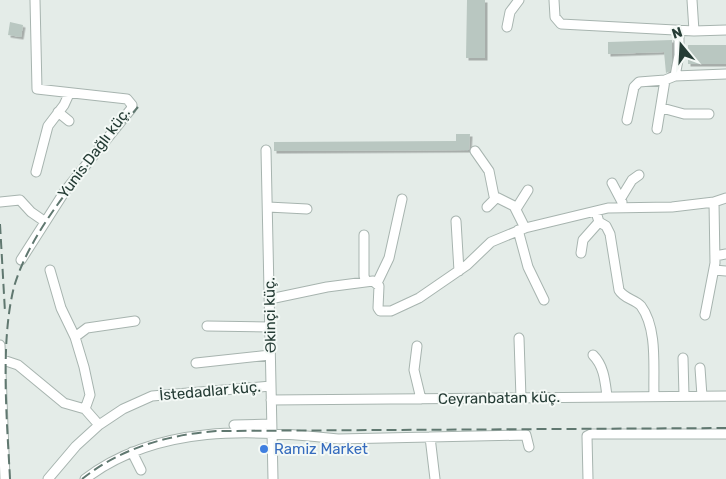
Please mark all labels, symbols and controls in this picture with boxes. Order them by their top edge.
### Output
north arrow [656,20,706,70]
text: N [670,23,685,43]
street label: Yunis Dağlı küç. [54,104,134,202]
street label: Əkinçi küç. [260,277,280,353]
street label: İstedadlar küç. [158,378,262,404]
street label: Ceyranbatan küç. [438,388,560,408]
place label: Ramiz Market [274,440,368,458]
marker: Ramiz Market [258,443,270,455]

